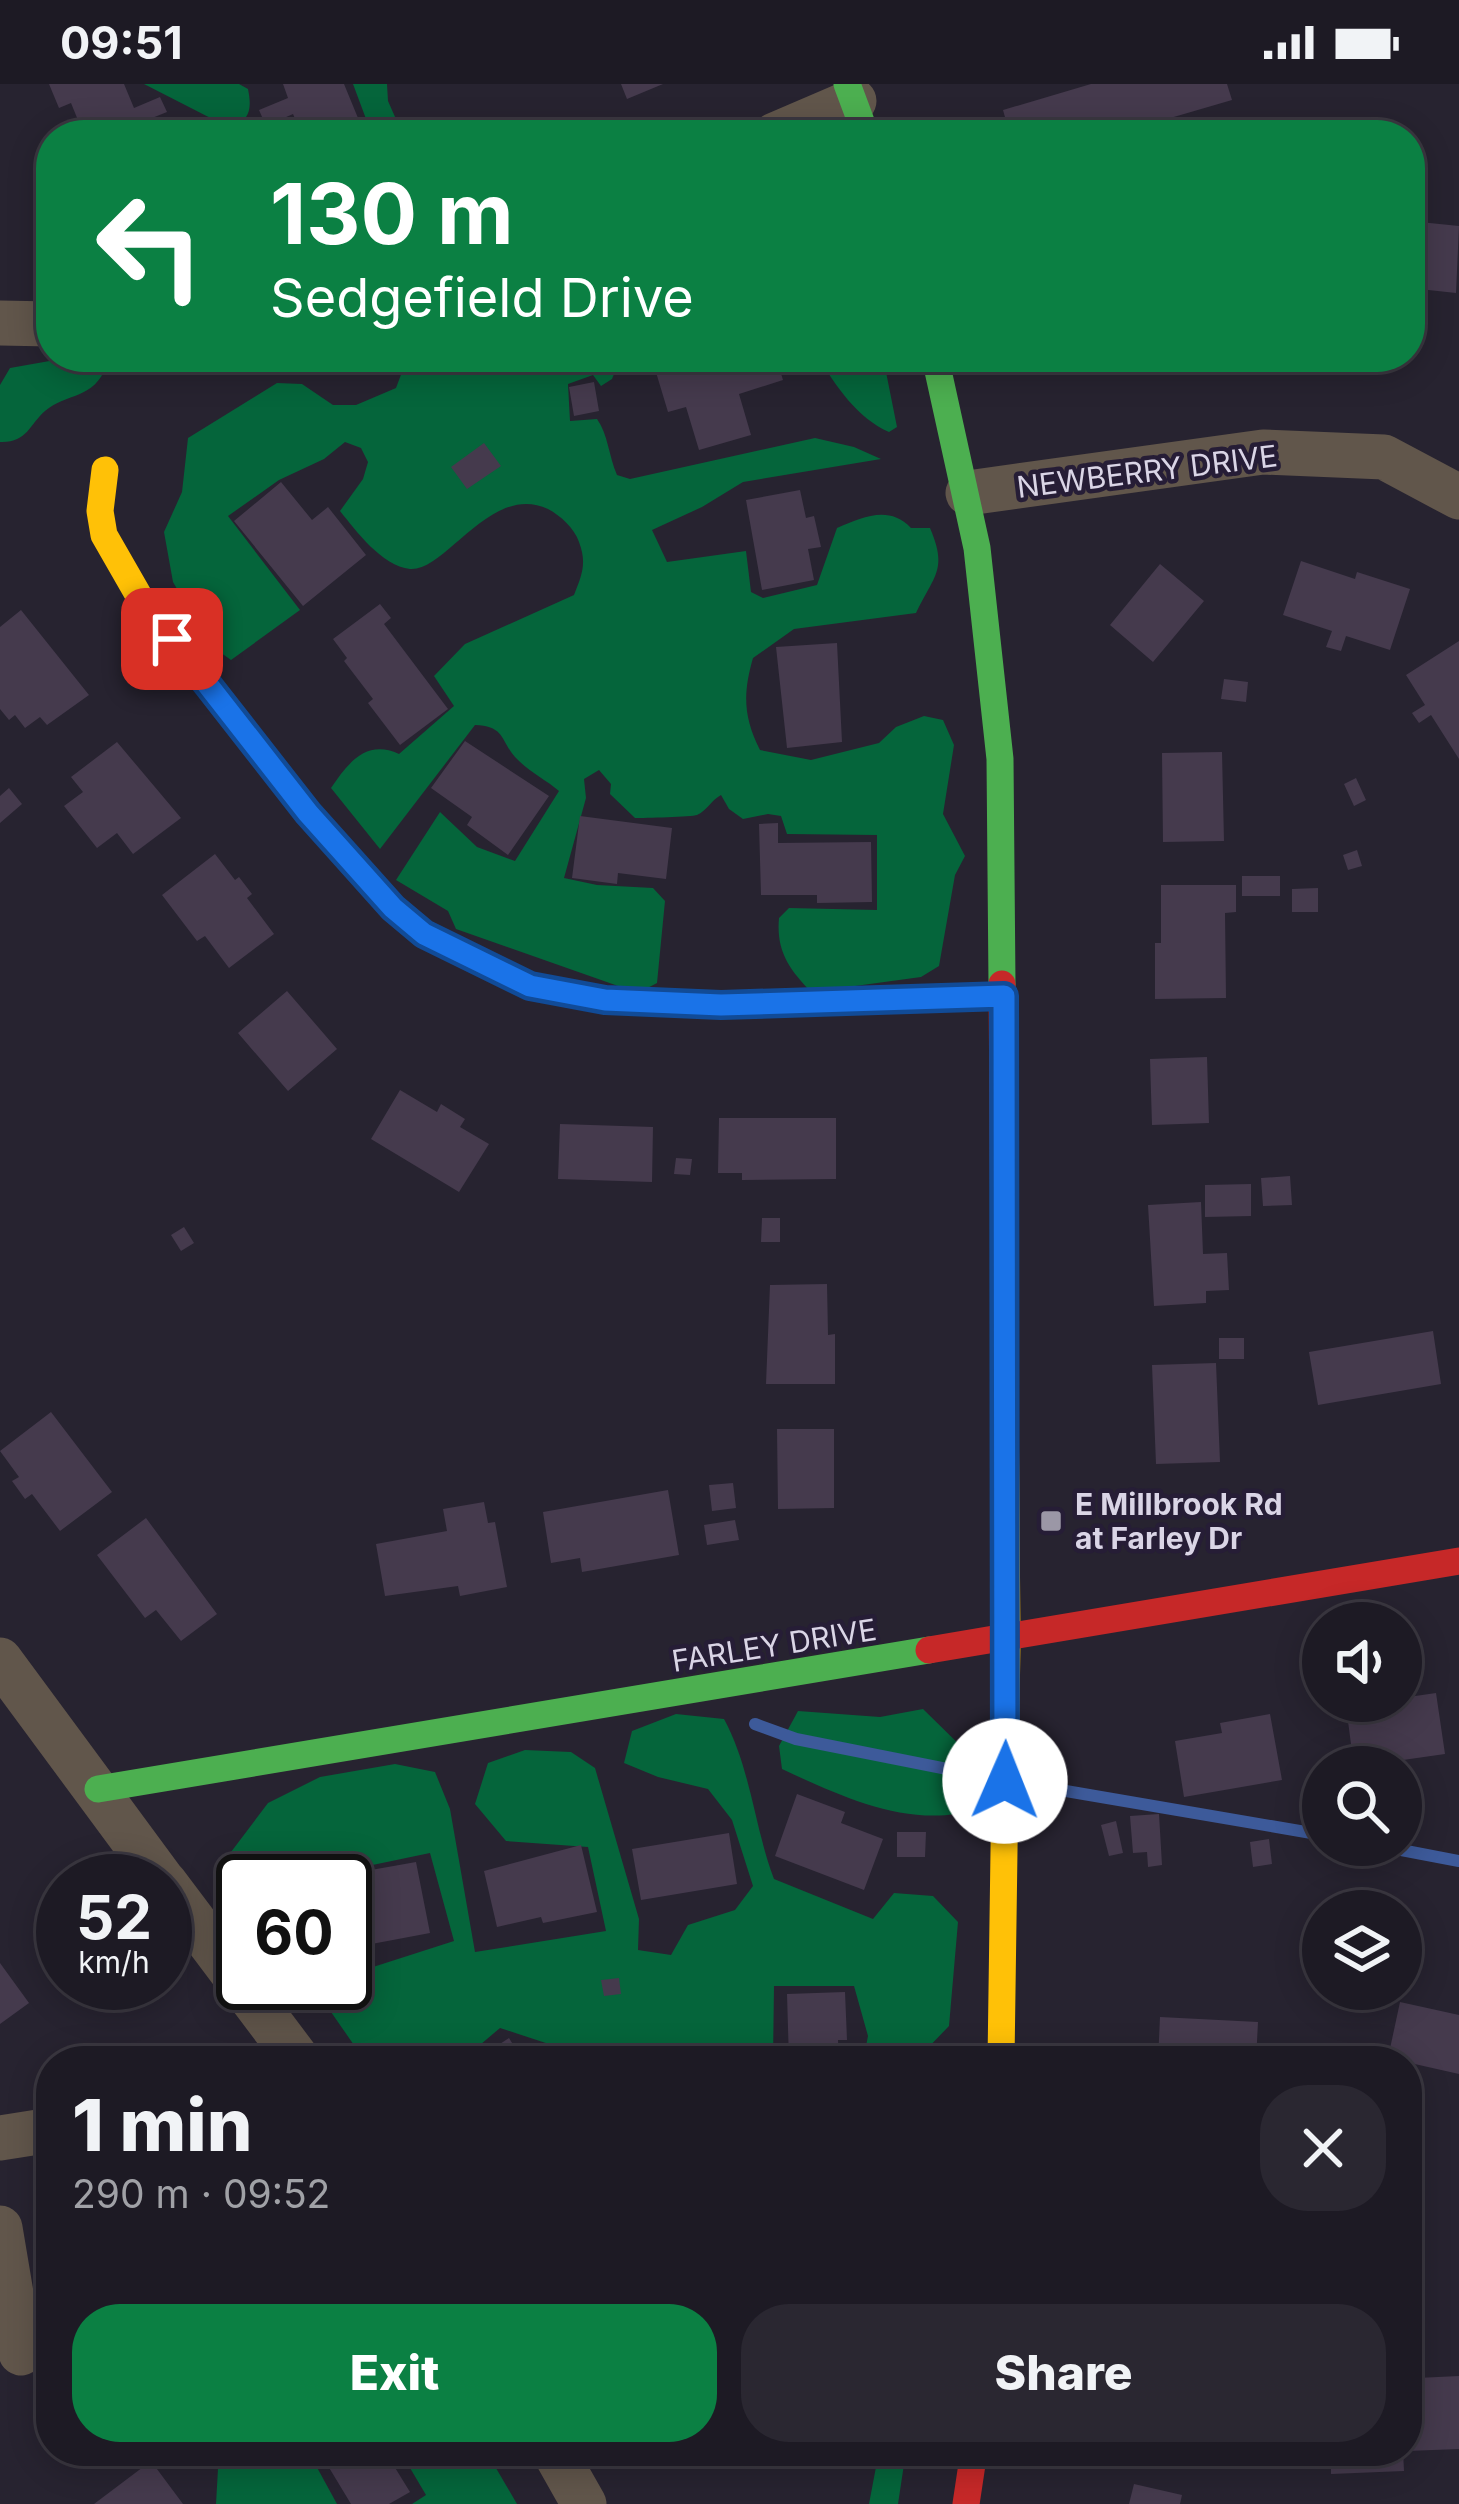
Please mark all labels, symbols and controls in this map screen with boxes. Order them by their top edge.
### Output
text: 09:51 [60,15,183,70]
text: 130 m [270,163,514,264]
icon: left [72,168,228,324]
text: Sedgefield Drive [270,265,694,330]
street label: NEWBERRY DRIVE [1015,437,1279,505]
pin [121,588,223,690]
icon: arrive [139,606,205,672]
place label: E Millbrook Rd at Farley Dr [1075,1486,1283,1556]
marker: E Millbrook Rd at Farley Dr [1038,1508,1064,1534]
map controls [1302,1602,1422,2010]
button: sound [1302,1602,1422,1722]
street label: FARLEY DRIVE [669,1611,879,1679]
position arrow [942,1718,1068,1844]
button: search [1302,1746,1422,1866]
speed limit sign: 60 [216,1854,372,2010]
text: 52 [76,1881,152,1953]
button: layers [1302,1890,1422,2010]
text: km/h [78,1944,150,1980]
text: 1 min [72,2081,252,2168]
button: close [1260,2085,1386,2211]
text: 290 m · 09:52 [72,2170,330,2217]
button: Exit [72,2304,717,2442]
button: Share [741,2304,1386,2442]

